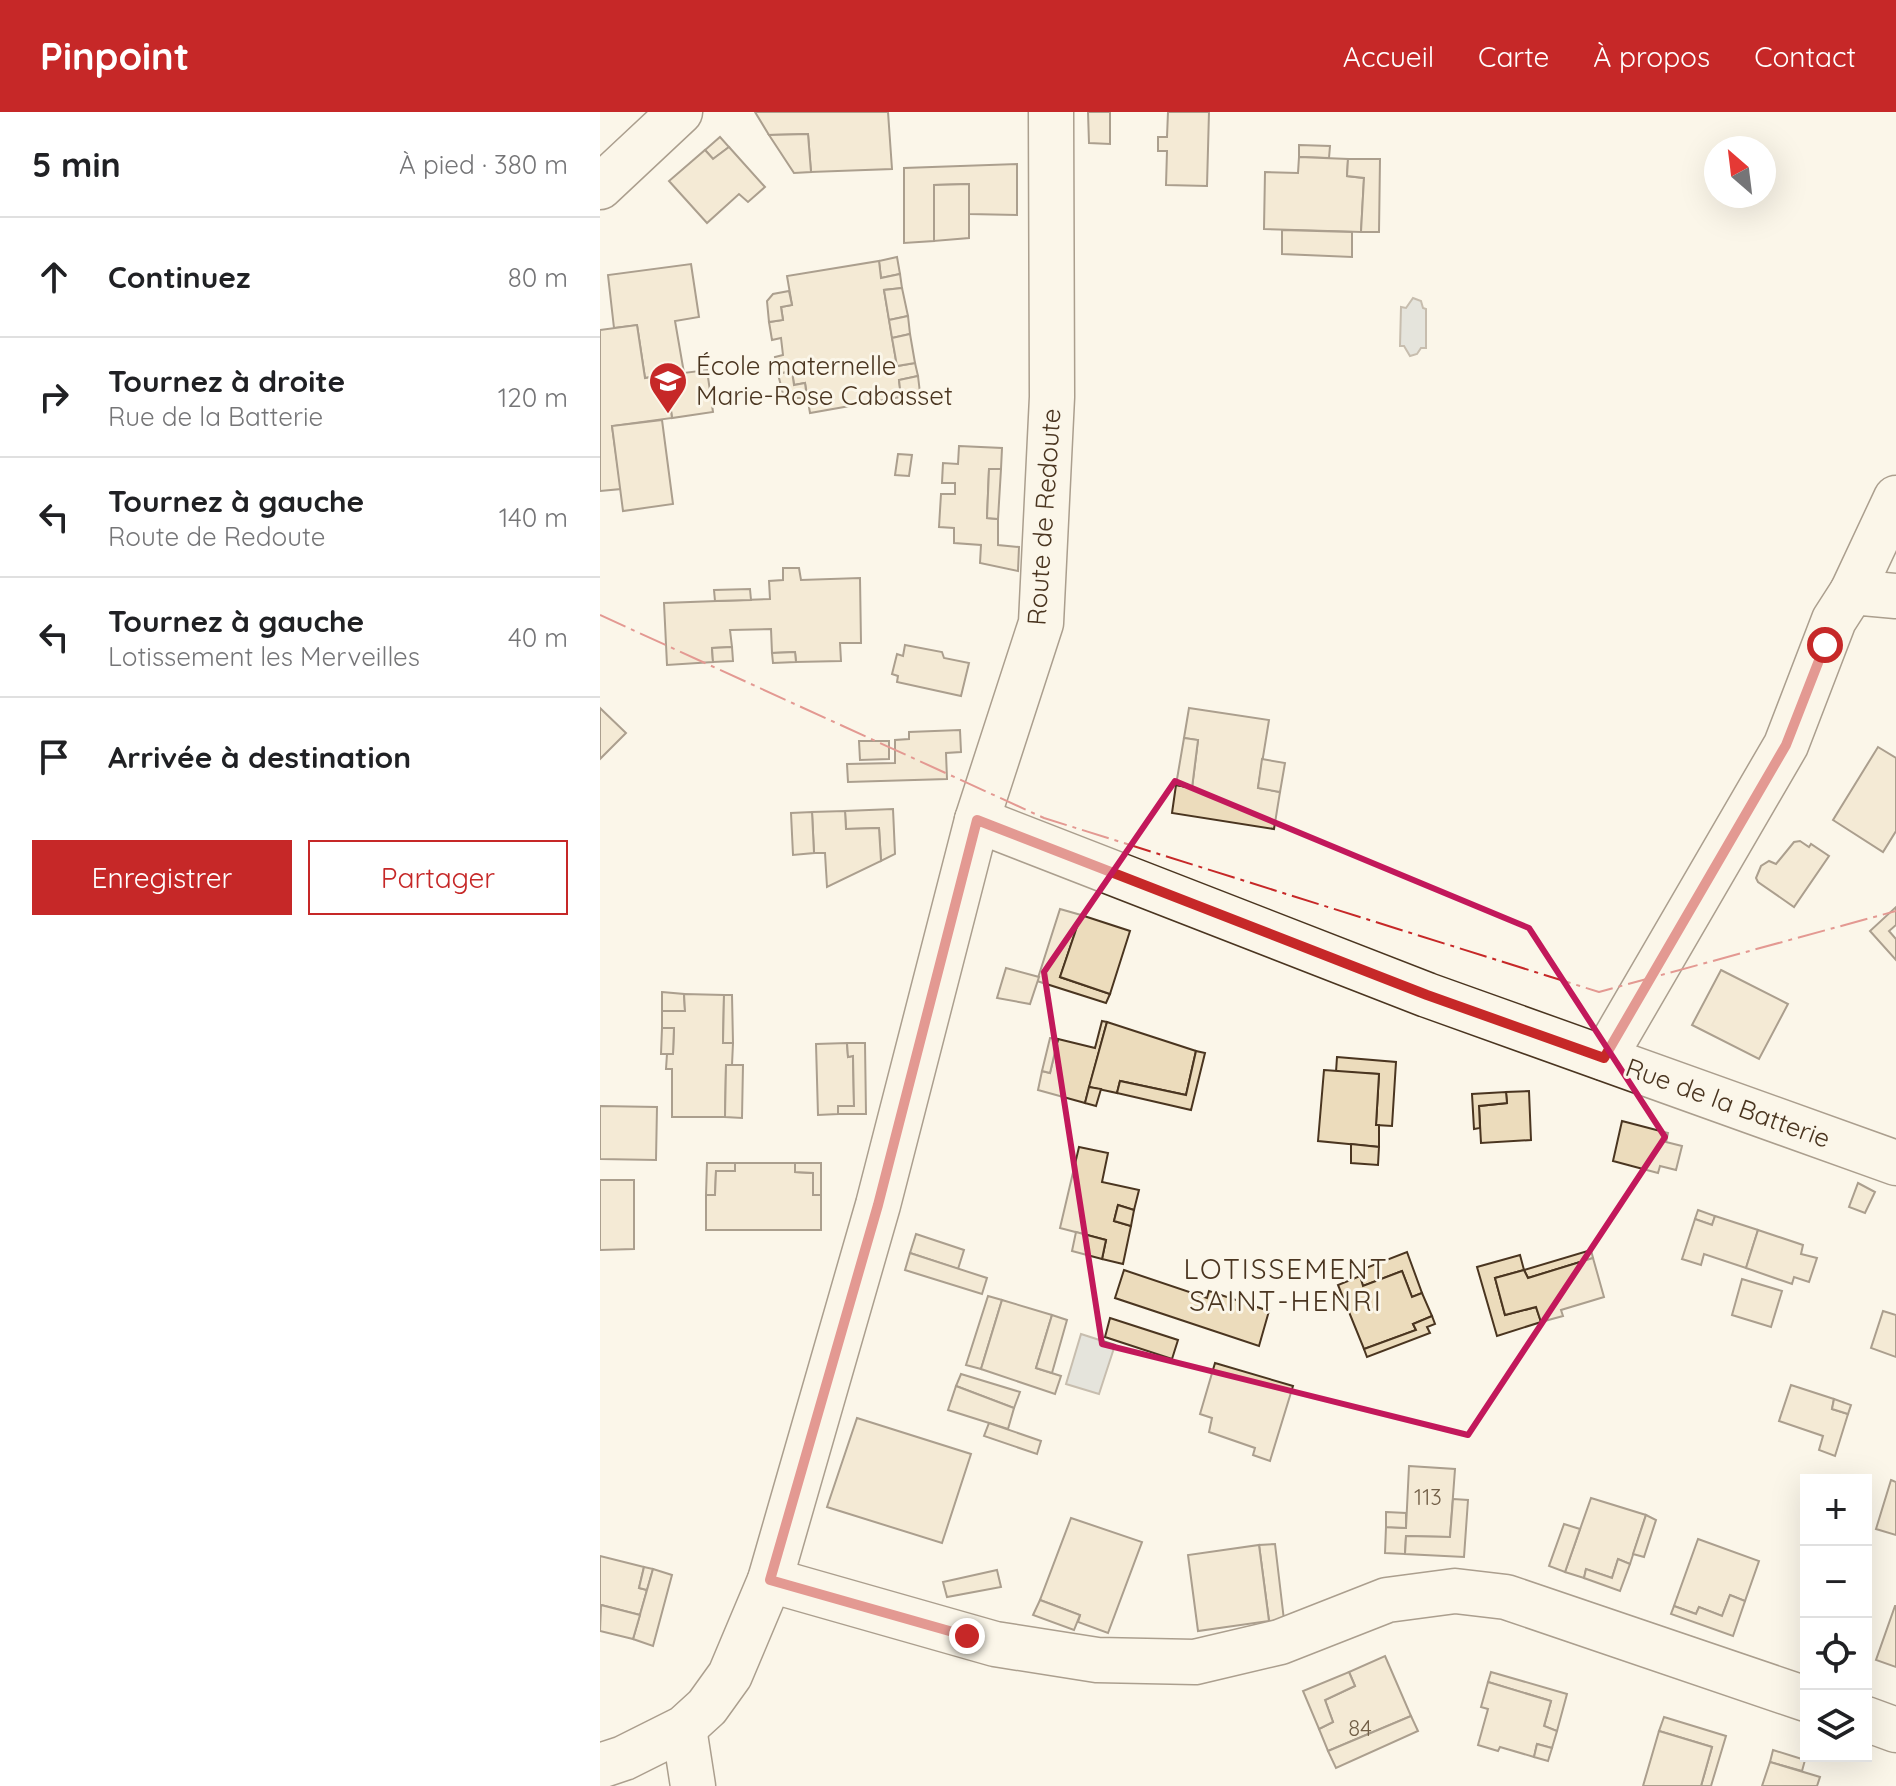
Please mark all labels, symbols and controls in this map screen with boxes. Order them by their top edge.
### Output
text: Pinpoint [40,32,189,80]
text: Accueil [1343,39,1434,74]
text: Carte [1478,39,1549,74]
text: À propos [1593,39,1710,74]
text: Contact [1754,39,1856,74]
north arrow [1704,136,1776,208]
text: 5 min [32,143,121,186]
text: À pied · 380 m [399,148,568,181]
icon: ahead [32,255,76,299]
text: Continuez [108,258,250,296]
text: 80 m [508,261,568,294]
place label: École maternelle Marie-Rose Cabasset [696,349,953,412]
school or university icon: École maternelle Marie-Rose Cabasset [647,360,689,415]
text: Tournez à droite [108,362,345,400]
icon: right [32,375,76,419]
text: 120 m [498,381,568,414]
text: Rue de la Batterie [108,400,323,433]
street label: Route de Redoute [1019,407,1068,627]
text: Tournez à gauche [108,482,364,520]
icon: left [32,495,76,539]
text: 140 m [499,501,568,534]
text: Route de Redoute [108,520,325,553]
text: Tournez à gauche [108,602,364,640]
icon: left [32,615,76,659]
text: 40 m [508,621,568,654]
route start [1807,627,1843,663]
text: Lotissement les Merveilles [108,640,420,673]
icon: arrive [32,735,76,779]
text: Arrivée à destination [108,738,411,776]
button: Enregistrer [32,840,292,915]
button: Partager [308,840,568,915]
street label: Rue de la Batterie [1621,1050,1835,1155]
district label: LOTISSEMENT SAINT-HENRI [1183,1251,1389,1318]
map controls [1800,1474,1872,1762]
button: + [1800,1474,1872,1546]
house number: 113 [1414,1483,1442,1511]
button: − [1800,1546,1872,1618]
route end [949,1618,985,1654]
button: locate [1800,1618,1872,1690]
button: layers [1800,1690,1872,1762]
house number: 84 [1348,1714,1372,1742]

